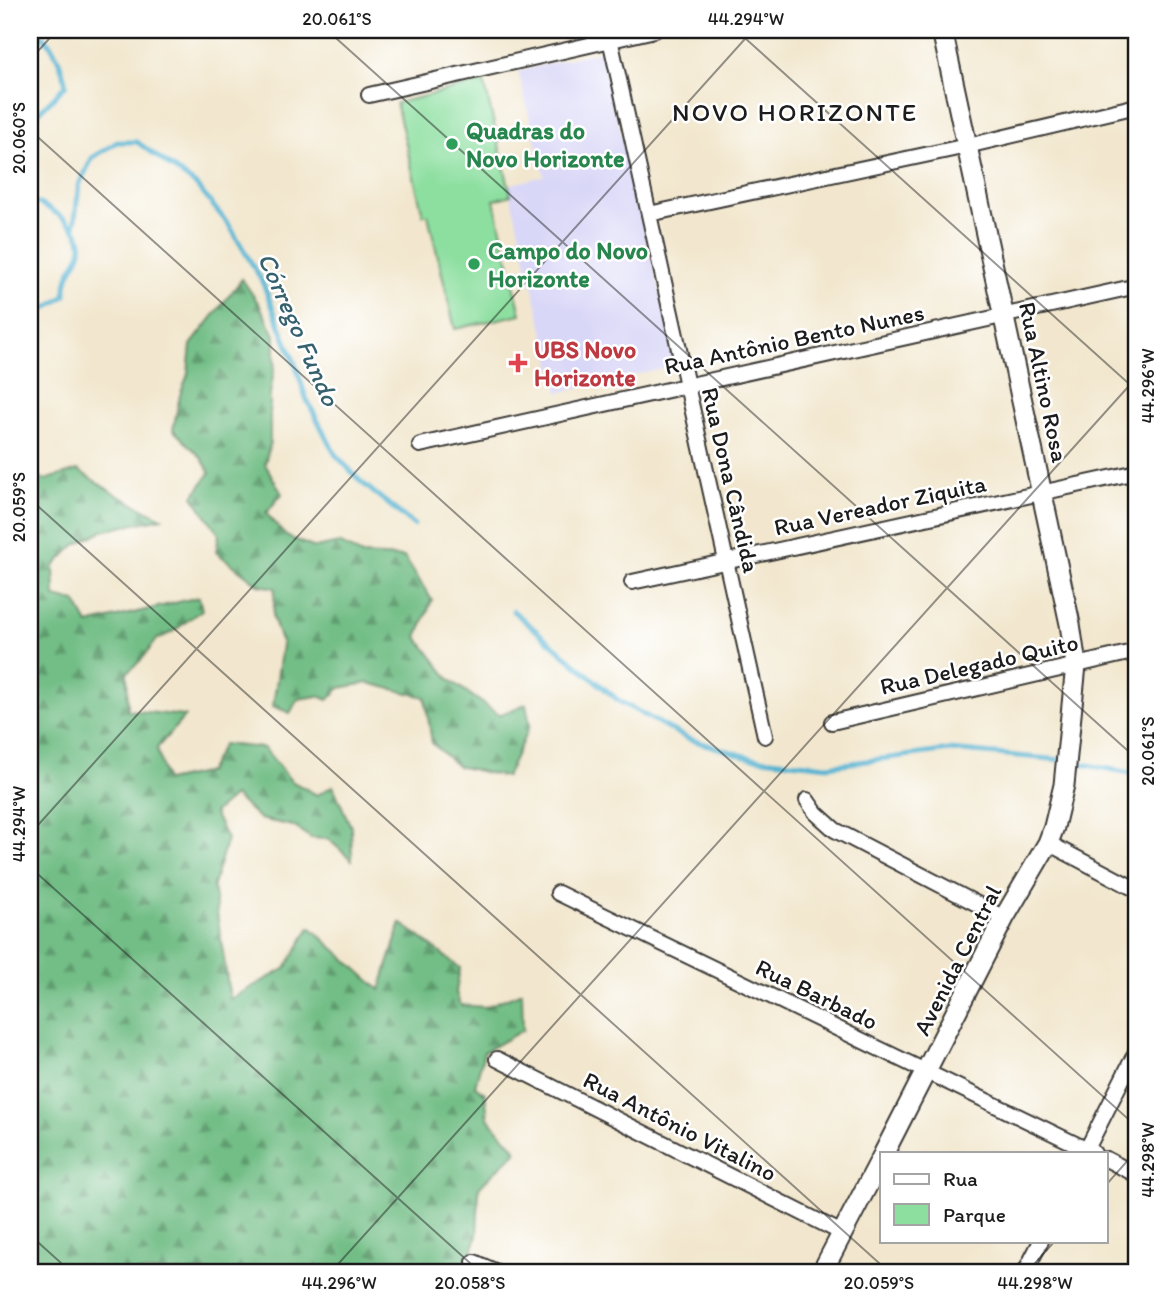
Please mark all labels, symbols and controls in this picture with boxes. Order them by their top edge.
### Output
text: 20.061°S [302,8,372,30]
text: 44.294°W [708,8,784,30]
district label: NOVO HORIZONTE [672,96,918,128]
text: 20.060°S [8,102,30,174]
place label: Quadras do Novo Horizonte [466,116,625,173]
marker: Quadras do Novo Horizonte [444,136,460,152]
place label: Campo do Novo Horizonte [488,236,648,293]
water label: Córrego Fundo [251,247,347,411]
marker: Campo do Novo Horizonte [466,256,482,272]
street label: Rua Antônio Bento Nunes [661,297,927,381]
street label: Rua Altino Rosa [1013,299,1075,465]
place label: UBS Novo Horizonte [534,335,636,392]
text: 44.296°W [1137,348,1159,424]
marker: UBS Novo Horizonte [508,353,528,373]
street label: Rua Dona Cândida [696,384,767,576]
street label: Rua Vereador Ziquita [771,468,989,542]
text: 20.059°S [8,472,30,542]
street label: Rua Delegado Quito [877,627,1081,701]
text: 20.061°S [1137,716,1159,786]
text: 44.294°W [8,786,30,862]
street label: Avenida Central [907,880,1007,1040]
street label: Rua Barbado [751,952,883,1036]
street label: Rua Antônio Vitalino [579,1065,781,1187]
text: 44.298°W [1137,1122,1159,1198]
legend [880,1152,1108,1242]
text: Rua [943,1166,978,1191]
text: Parque [943,1202,1006,1227]
text: 44.296°W [301,1272,377,1294]
text: 20.058°S [435,1272,505,1294]
text: 20.059°S [844,1272,914,1294]
text: 44.298°W [997,1272,1073,1294]

